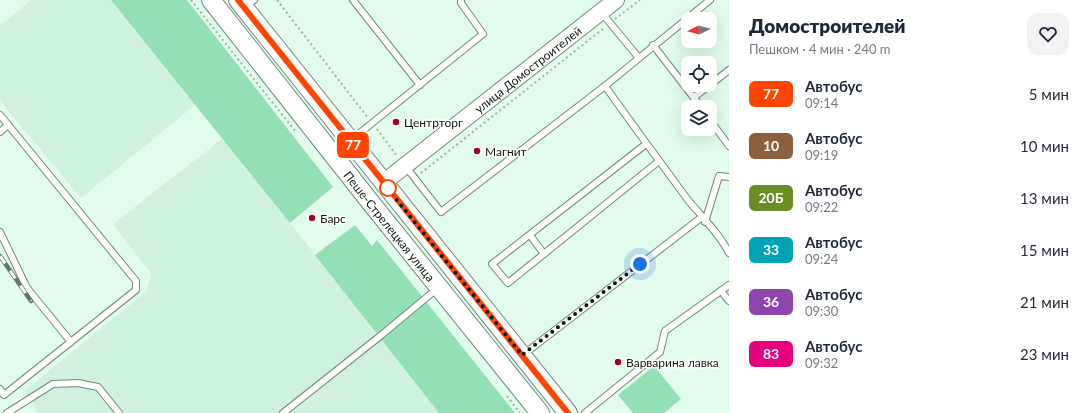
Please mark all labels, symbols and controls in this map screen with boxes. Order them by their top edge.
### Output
north arrow [681,12,717,48]
map controls [681,12,717,136]
button: heart [1027,13,1069,55]
text: Домостроителей [749,14,906,37]
street label: улица Домостроителей [471,23,584,116]
text: Пешком · 4 мин · 240 m [749,41,890,57]
button: locate [681,56,717,92]
text: Автобус [805,77,862,95]
text: 77 [763,85,779,102]
text: 5 мин [1029,85,1069,103]
text: 09:14 [805,95,838,111]
button: layers [681,100,717,136]
place label: Центрторг [404,115,463,130]
marker: Центрторг [391,117,401,127]
text: Автобус [805,129,862,147]
line badge: 77 [335,132,371,158]
text: 77 [345,136,361,153]
text: 10 [763,137,779,154]
text: 10 мин [1020,137,1069,155]
place label: Магнит [485,144,527,159]
marker: Магнит [472,146,482,156]
text: 09:19 [805,147,838,163]
street label: Пеше-Стрелецкая улица [341,168,438,284]
unlabelled marker [379,179,397,197]
text: Автобус [805,181,862,199]
text: 20Б [758,189,784,206]
text: 13 мин [1020,189,1069,207]
text: 09:22 [805,199,838,215]
place label: Барс [320,211,346,226]
marker: Барс [307,213,317,223]
text: Автобус [805,233,862,251]
text: 33 [763,241,779,258]
text: 15 мин [1020,241,1069,259]
text: 09:24 [805,251,838,267]
your location [630,254,650,274]
text: Автобус [805,285,862,303]
text: 36 [763,293,779,310]
text: 21 мин [1020,293,1069,311]
text: 09:30 [805,303,838,319]
text: Автобус [805,337,862,355]
text: 83 [763,345,779,362]
text: 23 мин [1020,345,1069,363]
place label: Варварина лавка [626,355,719,370]
text: 09:32 [805,355,838,371]
marker: Варварина лавка [613,357,623,367]

